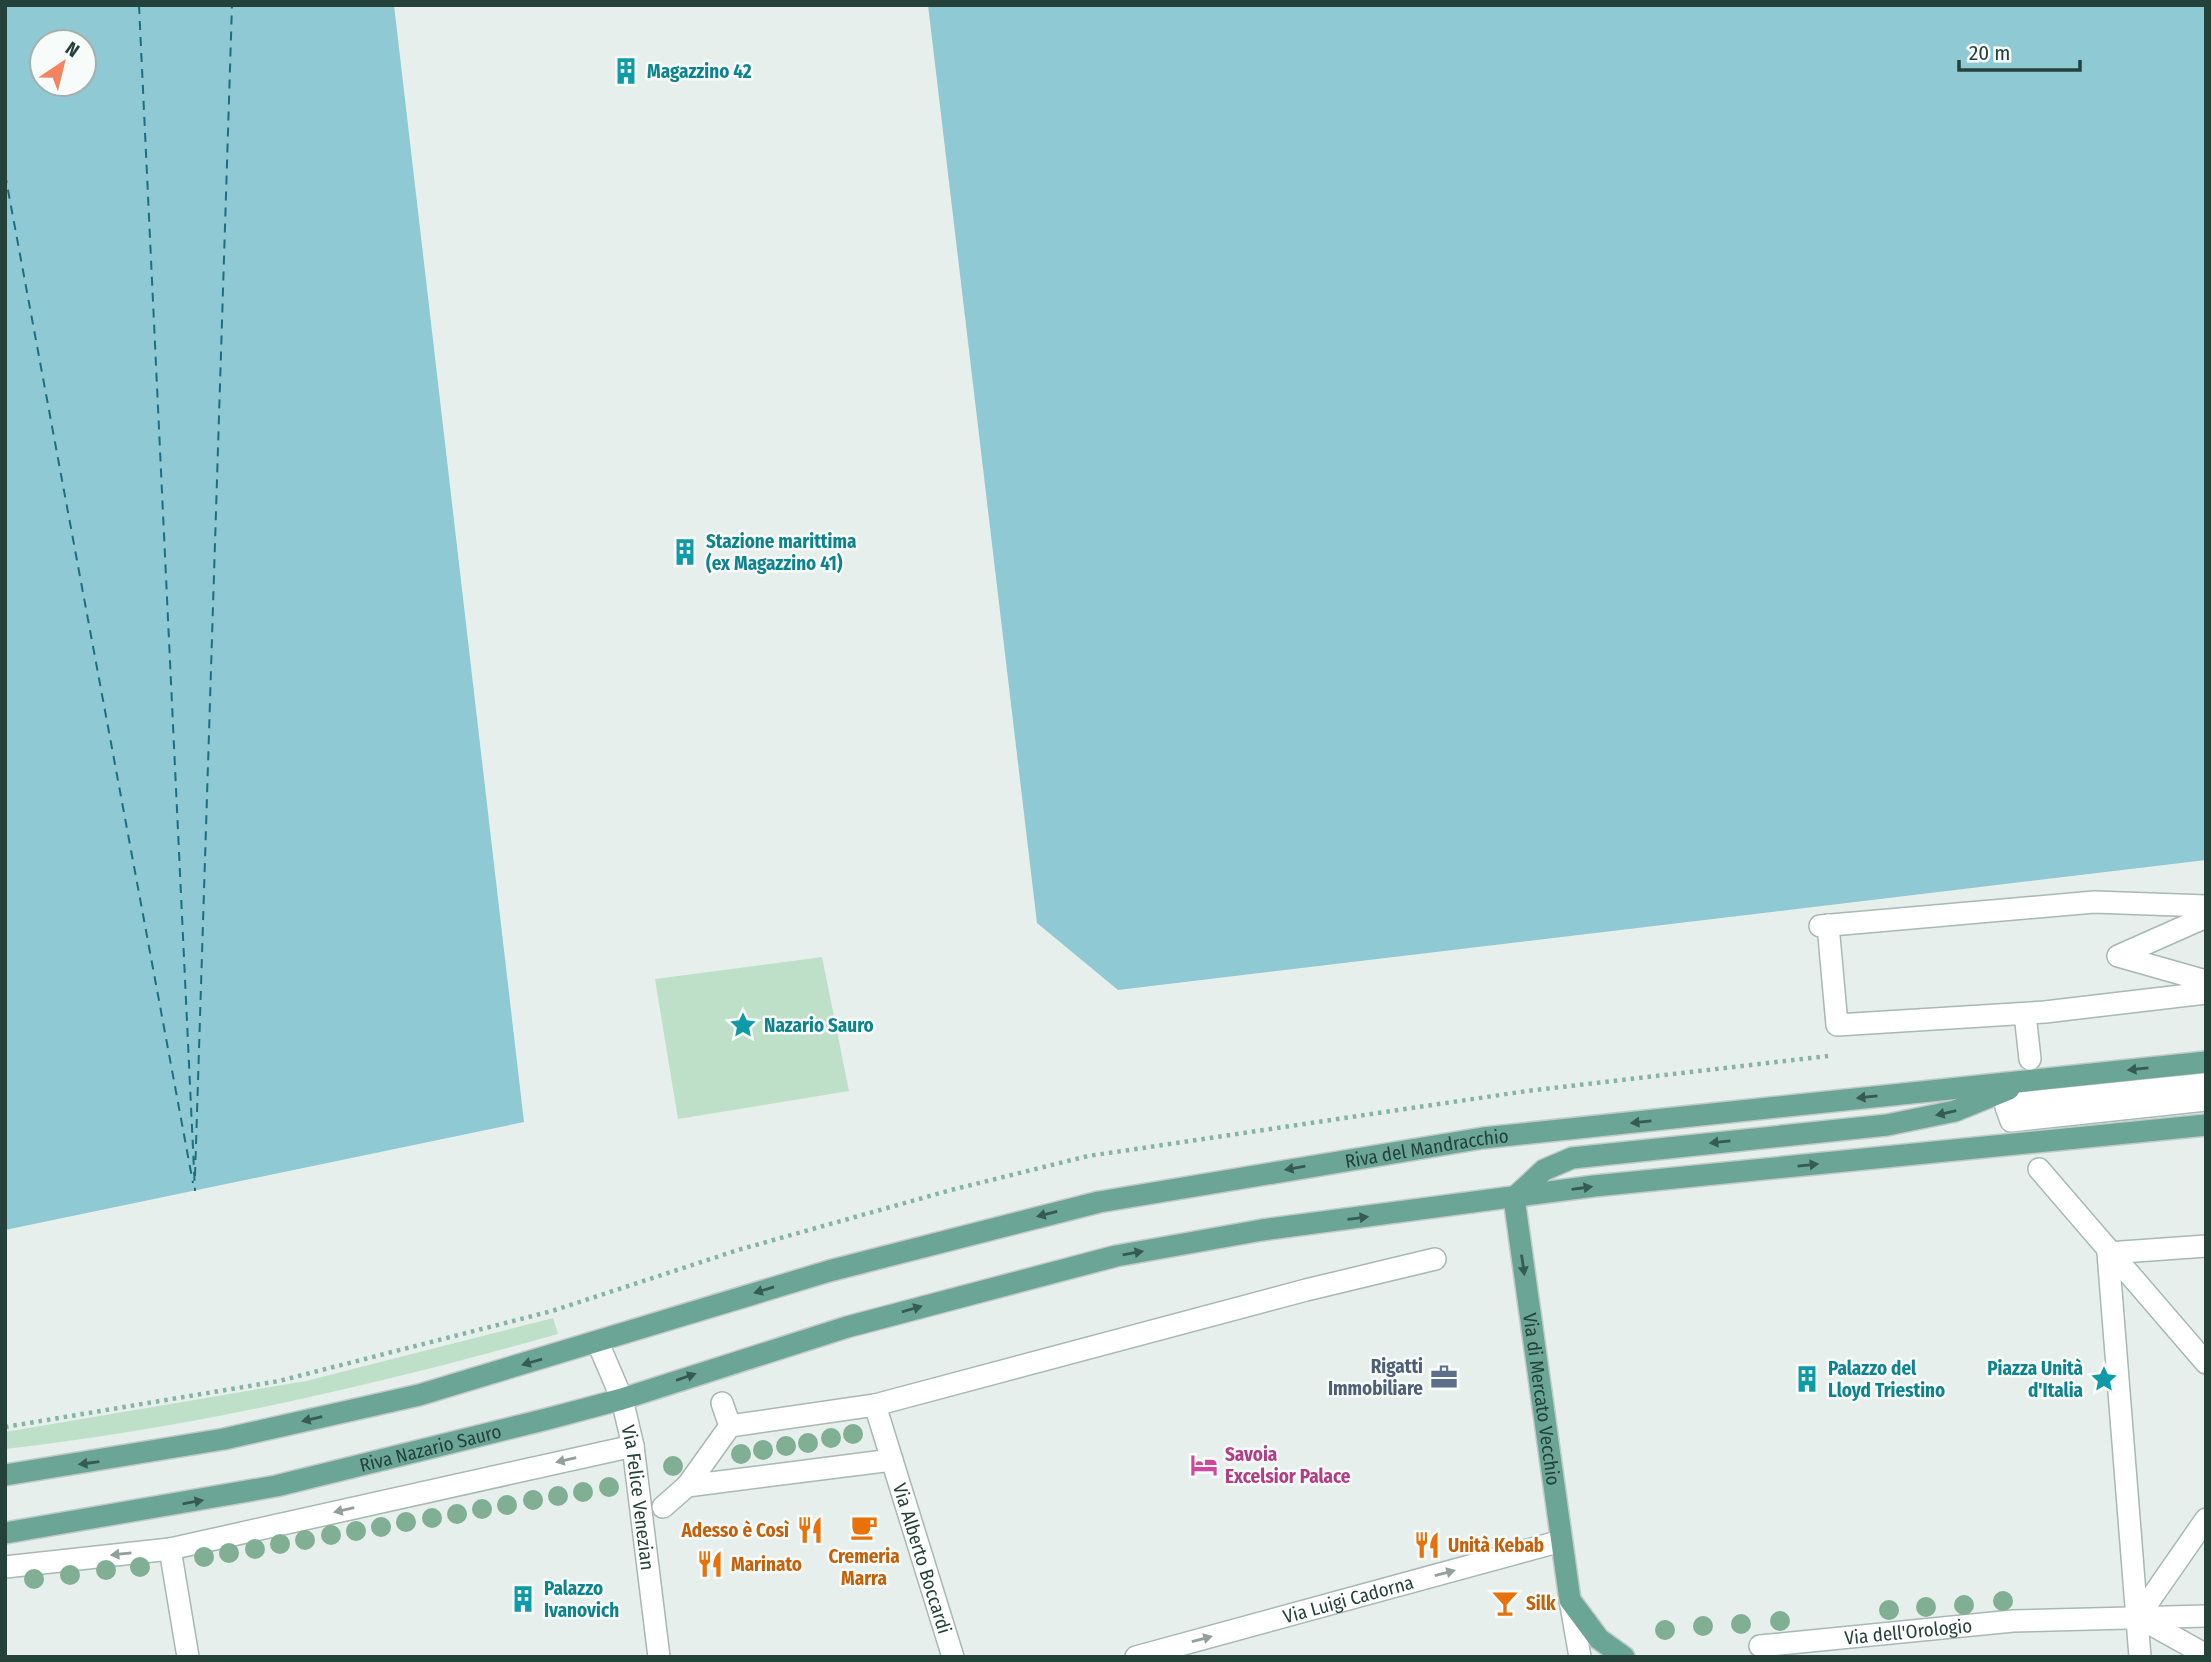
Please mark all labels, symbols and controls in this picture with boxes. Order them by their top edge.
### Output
north arrow [28,28,98,98]
scale bar [1959,28,2080,72]
text: N [61,37,84,62]
text: 20 m [1969,40,2010,66]
building icon: Magazzino 42 [611,56,641,86]
place label: Magazzino 42 [647,60,752,83]
place label: Stazione marittima (ex Magazzino 41) [706,530,856,575]
building icon: Stazione marittima (ex Magazzino 41) [670,537,700,567]
place icon: Nazario Sauro [728,1010,758,1040]
place label: Nazario Sauro [764,1014,874,1037]
one-way arrow [2127,1063,2149,1074]
one-way arrow [1856,1092,1878,1103]
one-way arrow [1935,1107,1957,1118]
one-way arrow [1630,1117,1652,1128]
street label: Riva del Mandracchio [1343,1124,1510,1172]
one-way arrow [1709,1137,1731,1148]
one-way arrow [1797,1159,1819,1170]
one-way arrow [1284,1163,1306,1174]
one-way arrow [1571,1182,1593,1193]
one-way arrow [1036,1209,1058,1220]
one-way arrow [1347,1212,1369,1223]
one-way arrow [1122,1247,1144,1258]
one-way arrow [1518,1254,1529,1276]
one-way arrow [753,1286,774,1296]
one-way arrow [902,1303,923,1313]
street label: Via di Mercato Vecchio [1519,1311,1565,1487]
place label: Rigatti Immobiliare [1328,1355,1423,1400]
one-way arrow [521,1357,543,1368]
place label: Palazzo del Lloyd Triestino [1828,1357,1945,1402]
place label: Piazza Unità d'Italia [1987,1357,2083,1402]
office icon: Rigatti Immobiliare [1429,1362,1459,1392]
building icon: Palazzo del Lloyd Triestino [1792,1364,1822,1394]
place icon: Piazza Unità d'Italia [2089,1364,2119,1394]
one-way arrow [676,1371,697,1382]
one-way arrow [301,1414,323,1425]
street label: Riva Nazario Sauro [357,1419,504,1476]
street label: Via Felice Venezian [617,1423,660,1571]
place label: Savoia Excelsior Palace [1225,1443,1351,1488]
hotel icon: Savoia Excelsior Palace [1189,1450,1219,1480]
one-way arrow [555,1455,577,1466]
one-way arrow [78,1458,100,1469]
street label: Via Alberto Boccardi [888,1480,957,1636]
one-way arrow [182,1496,204,1507]
one-way arrow [333,1505,355,1516]
cafe icon: Cremeria Marra [849,1512,879,1542]
restaurant icon: Adesso è Così [795,1515,825,1545]
place label: Adesso è Così [681,1519,790,1542]
restaurant icon: Unità Kebab [1412,1530,1442,1560]
place label: Unità Kebab [1448,1534,1544,1557]
place label: Cremeria Marra [828,1545,900,1590]
one-way arrow [110,1549,132,1560]
restaurant icon: Marinato [695,1549,725,1579]
place label: Marinato [731,1553,802,1576]
one-way arrow [1435,1567,1457,1578]
street label: Via Luigi Cadorna [1280,1570,1416,1628]
place label: Palazzo Ivanovich [544,1577,619,1622]
building icon: Palazzo Ivanovich [508,1584,538,1614]
bar icon: Silk [1490,1588,1520,1618]
place label: Silk [1526,1592,1556,1615]
street label: Via dell'Orologio [1843,1614,1973,1649]
one-way arrow [1191,1633,1213,1644]

